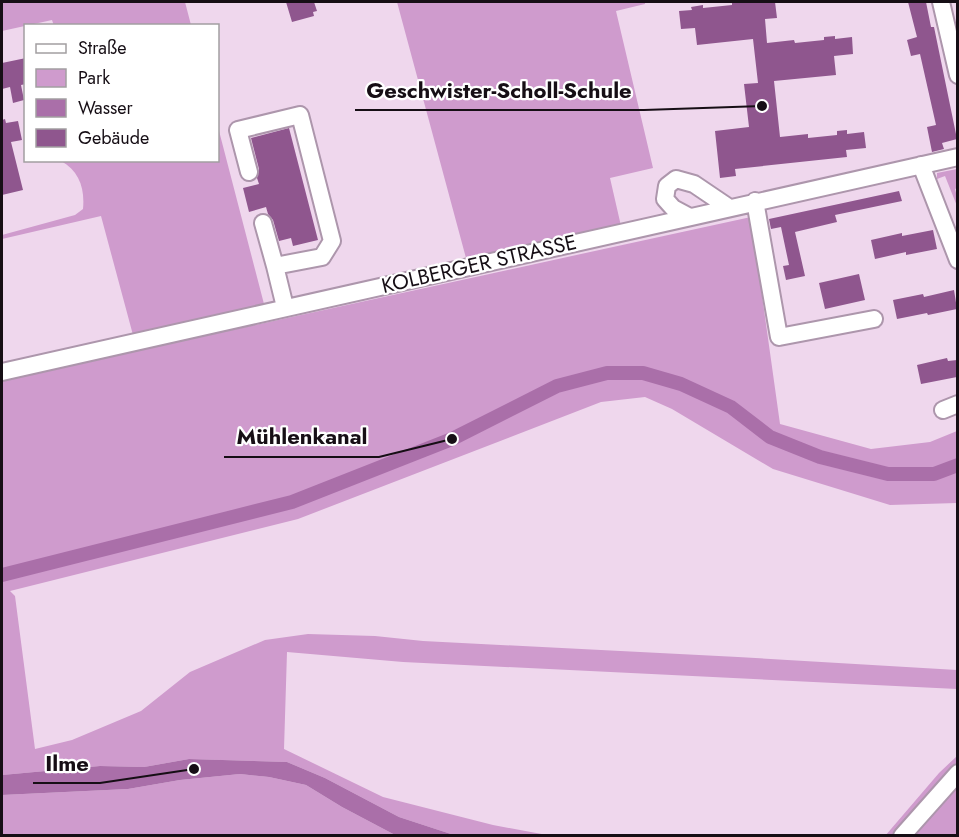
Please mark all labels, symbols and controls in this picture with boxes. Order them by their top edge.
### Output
legend [24,24,219,162]
text: Straße [78,35,126,61]
text: Park [78,65,110,91]
callout: Geschwister-Scholl-Schule [355,70,644,110]
text: Geschwister-Scholl-Schule [366,74,632,106]
text: Wasser [78,95,133,121]
text: Gebäude [78,125,149,151]
street label: KOLBERGER STRASSE [379,227,579,301]
callout: Mühlenkanal [224,417,379,457]
text: Mühlenkanal [237,420,367,452]
callout: Ilme [33,743,100,783]
text: Ilme [45,747,89,779]

